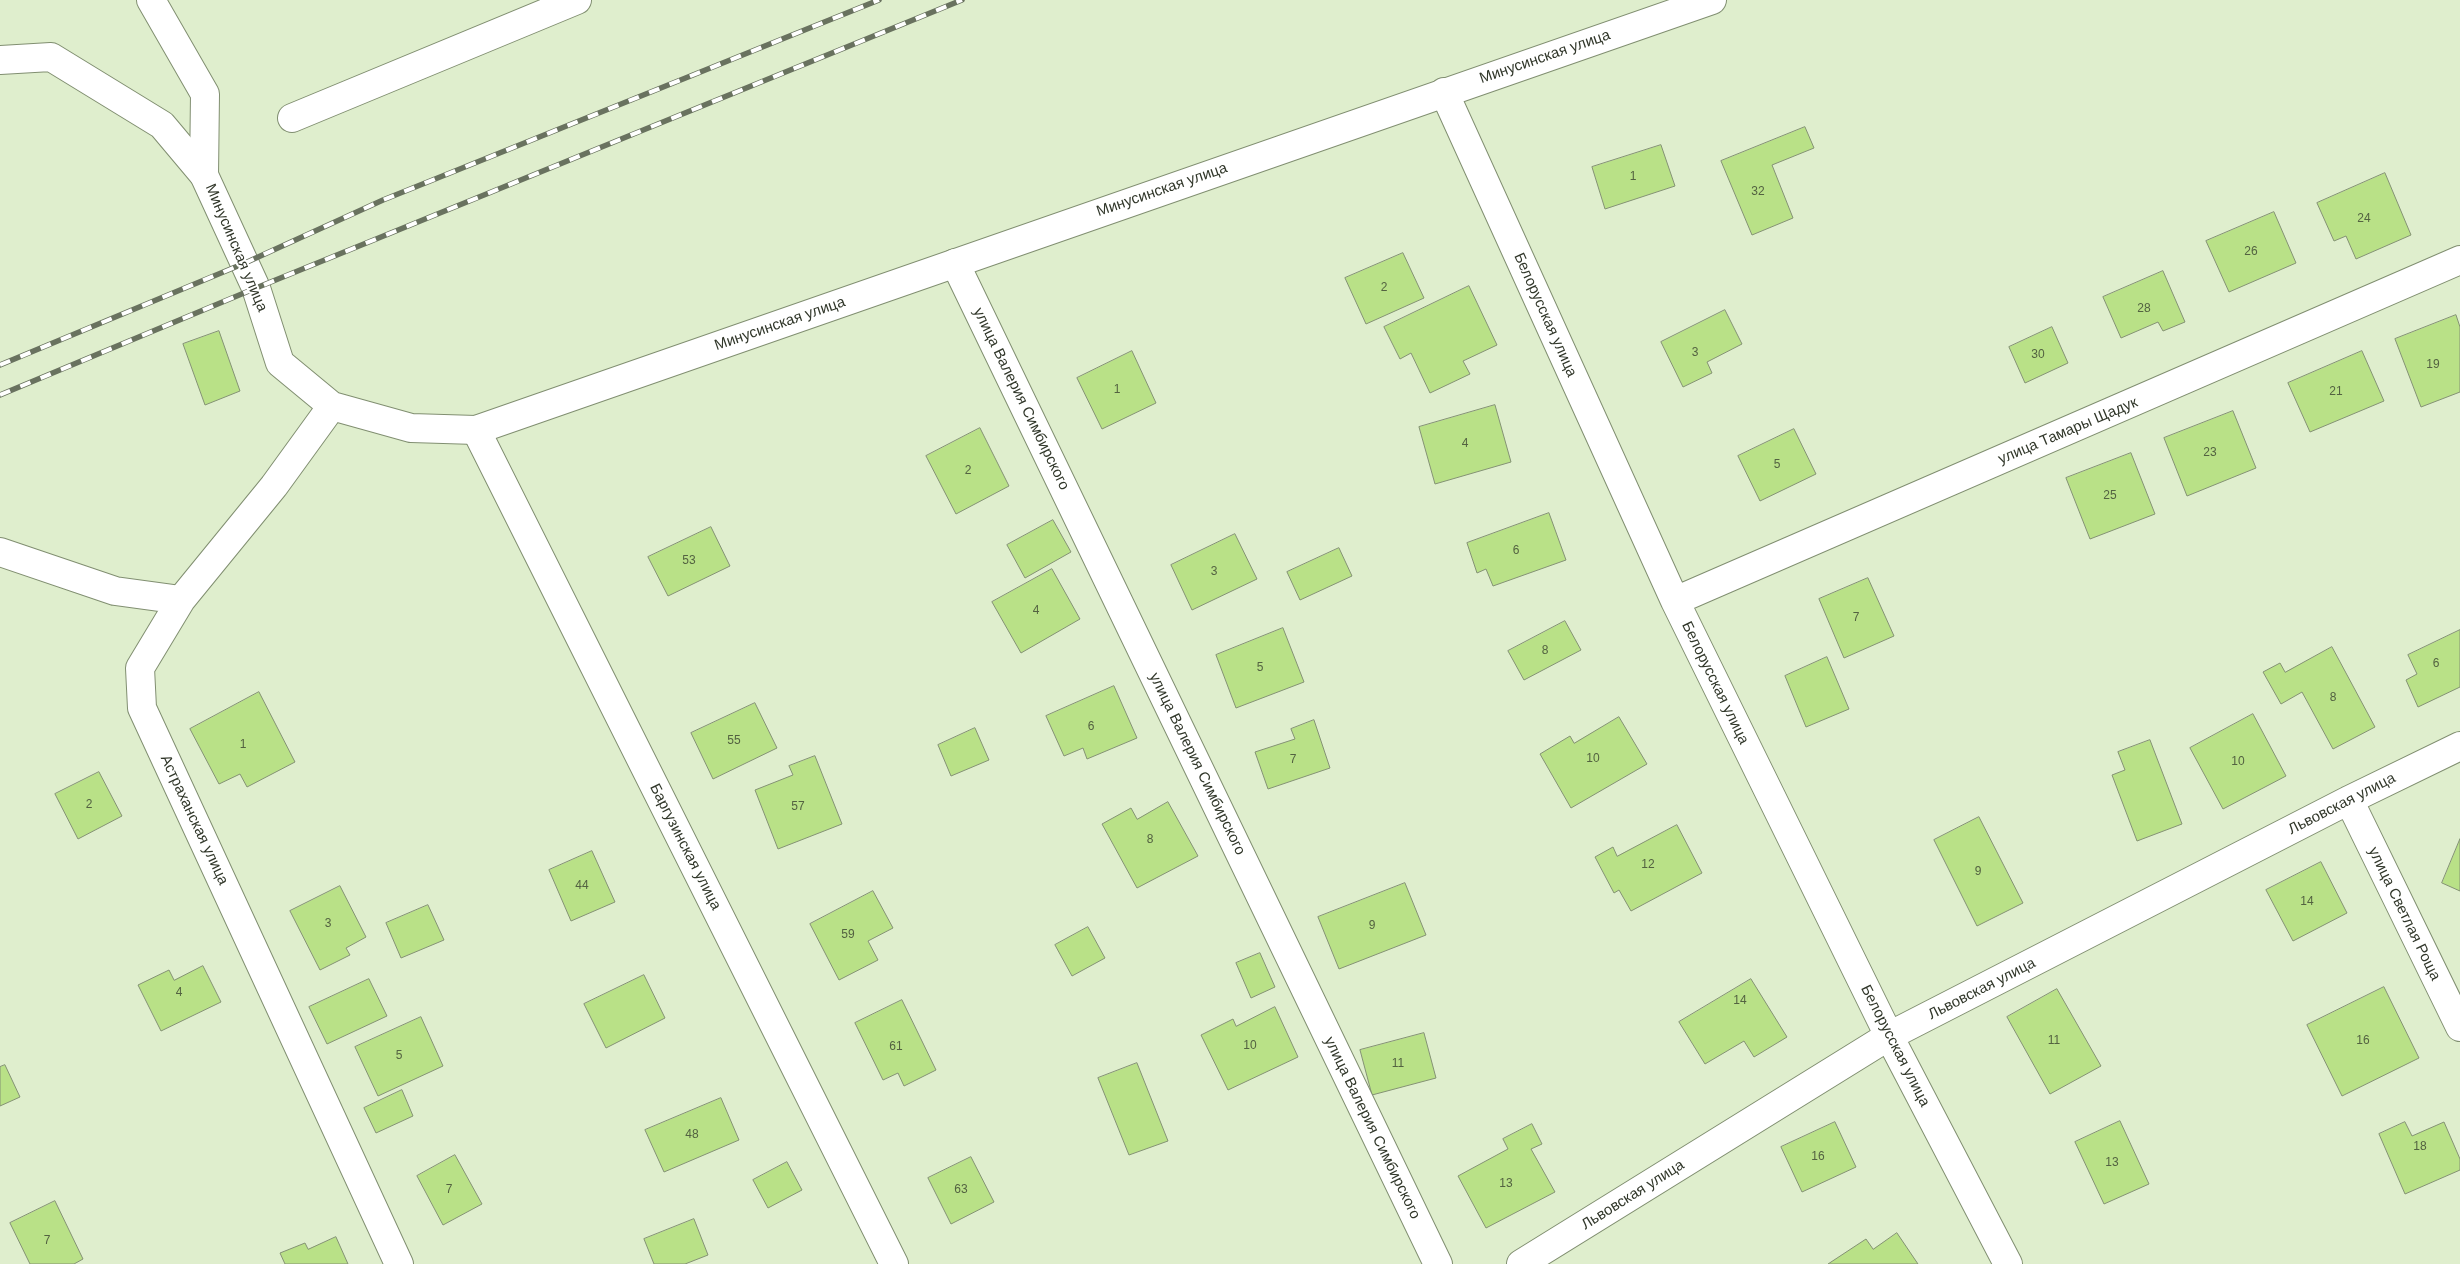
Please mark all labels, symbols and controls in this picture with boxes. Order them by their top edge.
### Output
street label: Минусинская улица [1477,26,1613,88]
street label: Минусинская улица [1094,159,1230,221]
house number: 1 [1630,170,1636,184]
street label: Минусинская улица [201,181,271,315]
house number: 32 [1751,185,1765,199]
house number: 24 [2357,212,2371,226]
house number: 26 [2244,245,2258,259]
street label: Белорусская улица [1509,250,1581,380]
house number: 2 [1381,281,1387,295]
street label: Минусинская улица [712,293,848,355]
house number: 28 [2137,302,2151,316]
street label: улица Валерия Симбирского [969,305,1073,493]
house number: 3 [1692,346,1698,360]
house number: 30 [2031,348,2045,362]
house number: 19 [2426,358,2440,372]
house number: 1 [1114,383,1120,397]
house number: 21 [2329,385,2343,399]
street label: улица Тамары Щадук [1996,393,2140,469]
house number: 4 [1462,437,1468,451]
house number: 23 [2203,446,2217,460]
house number: 5 [1774,458,1780,472]
house number: 2 [965,464,971,478]
house number: 25 [2103,489,2117,503]
house number: 6 [1513,544,1519,558]
house number: 53 [682,554,696,568]
house number: 3 [1211,565,1217,579]
house number: 4 [1033,604,1039,618]
house number: 7 [1853,611,1859,625]
street label: Белорусская улица [1677,619,1753,747]
house number: 8 [1542,644,1548,658]
house number: 6 [2433,657,2439,671]
house number: 5 [1257,661,1263,675]
street label: улица Валерия Симбирского [1145,670,1249,858]
house number: 8 [2330,691,2336,705]
house number: 6 [1088,720,1094,734]
house number: 55 [727,734,741,748]
house number: 1 [240,738,246,752]
street label: Астраханская улица [156,752,232,888]
house number: 10 [1586,752,1600,766]
house number: 7 [1290,753,1296,767]
house number: 10 [2231,755,2245,769]
street label: Львовская улица [2285,769,2399,839]
street label: Баргузинская улица [645,781,725,913]
house number: 2 [86,798,92,812]
house number: 57 [791,800,805,814]
house number: 8 [1147,833,1153,847]
street label: улица Светлая Роща [2364,844,2444,984]
house number: 12 [1641,858,1655,872]
house number: 9 [1975,865,1981,879]
house number: 44 [575,879,589,893]
house number: 14 [2300,895,2314,909]
house number: 3 [325,917,331,931]
house number: 9 [1369,919,1375,933]
house number: 59 [841,928,855,942]
street label: Львовская улица [1925,954,2039,1024]
street label: Белорусская улица [1857,982,1933,1110]
house number: 4 [176,986,182,1000]
house number: 14 [1733,994,1747,1008]
street label: улица Валерия Симбирского [1320,1034,1424,1222]
house number: 11 [2048,1034,2060,1048]
house number: 16 [2356,1034,2370,1048]
house number: 10 [1243,1039,1257,1053]
house number: 61 [889,1040,903,1054]
house number: 5 [396,1049,402,1063]
house number: 11 [1392,1057,1404,1071]
house number: 48 [685,1128,699,1142]
house number: 18 [2413,1140,2427,1154]
house number: 16 [1811,1150,1825,1164]
street label: Львовская улица [1578,1156,1688,1234]
house number: 13 [2105,1156,2119,1170]
house number: 13 [1499,1177,1513,1191]
house number: 7 [446,1183,452,1197]
house number: 63 [954,1183,968,1197]
house number: 7 [44,1234,50,1248]

